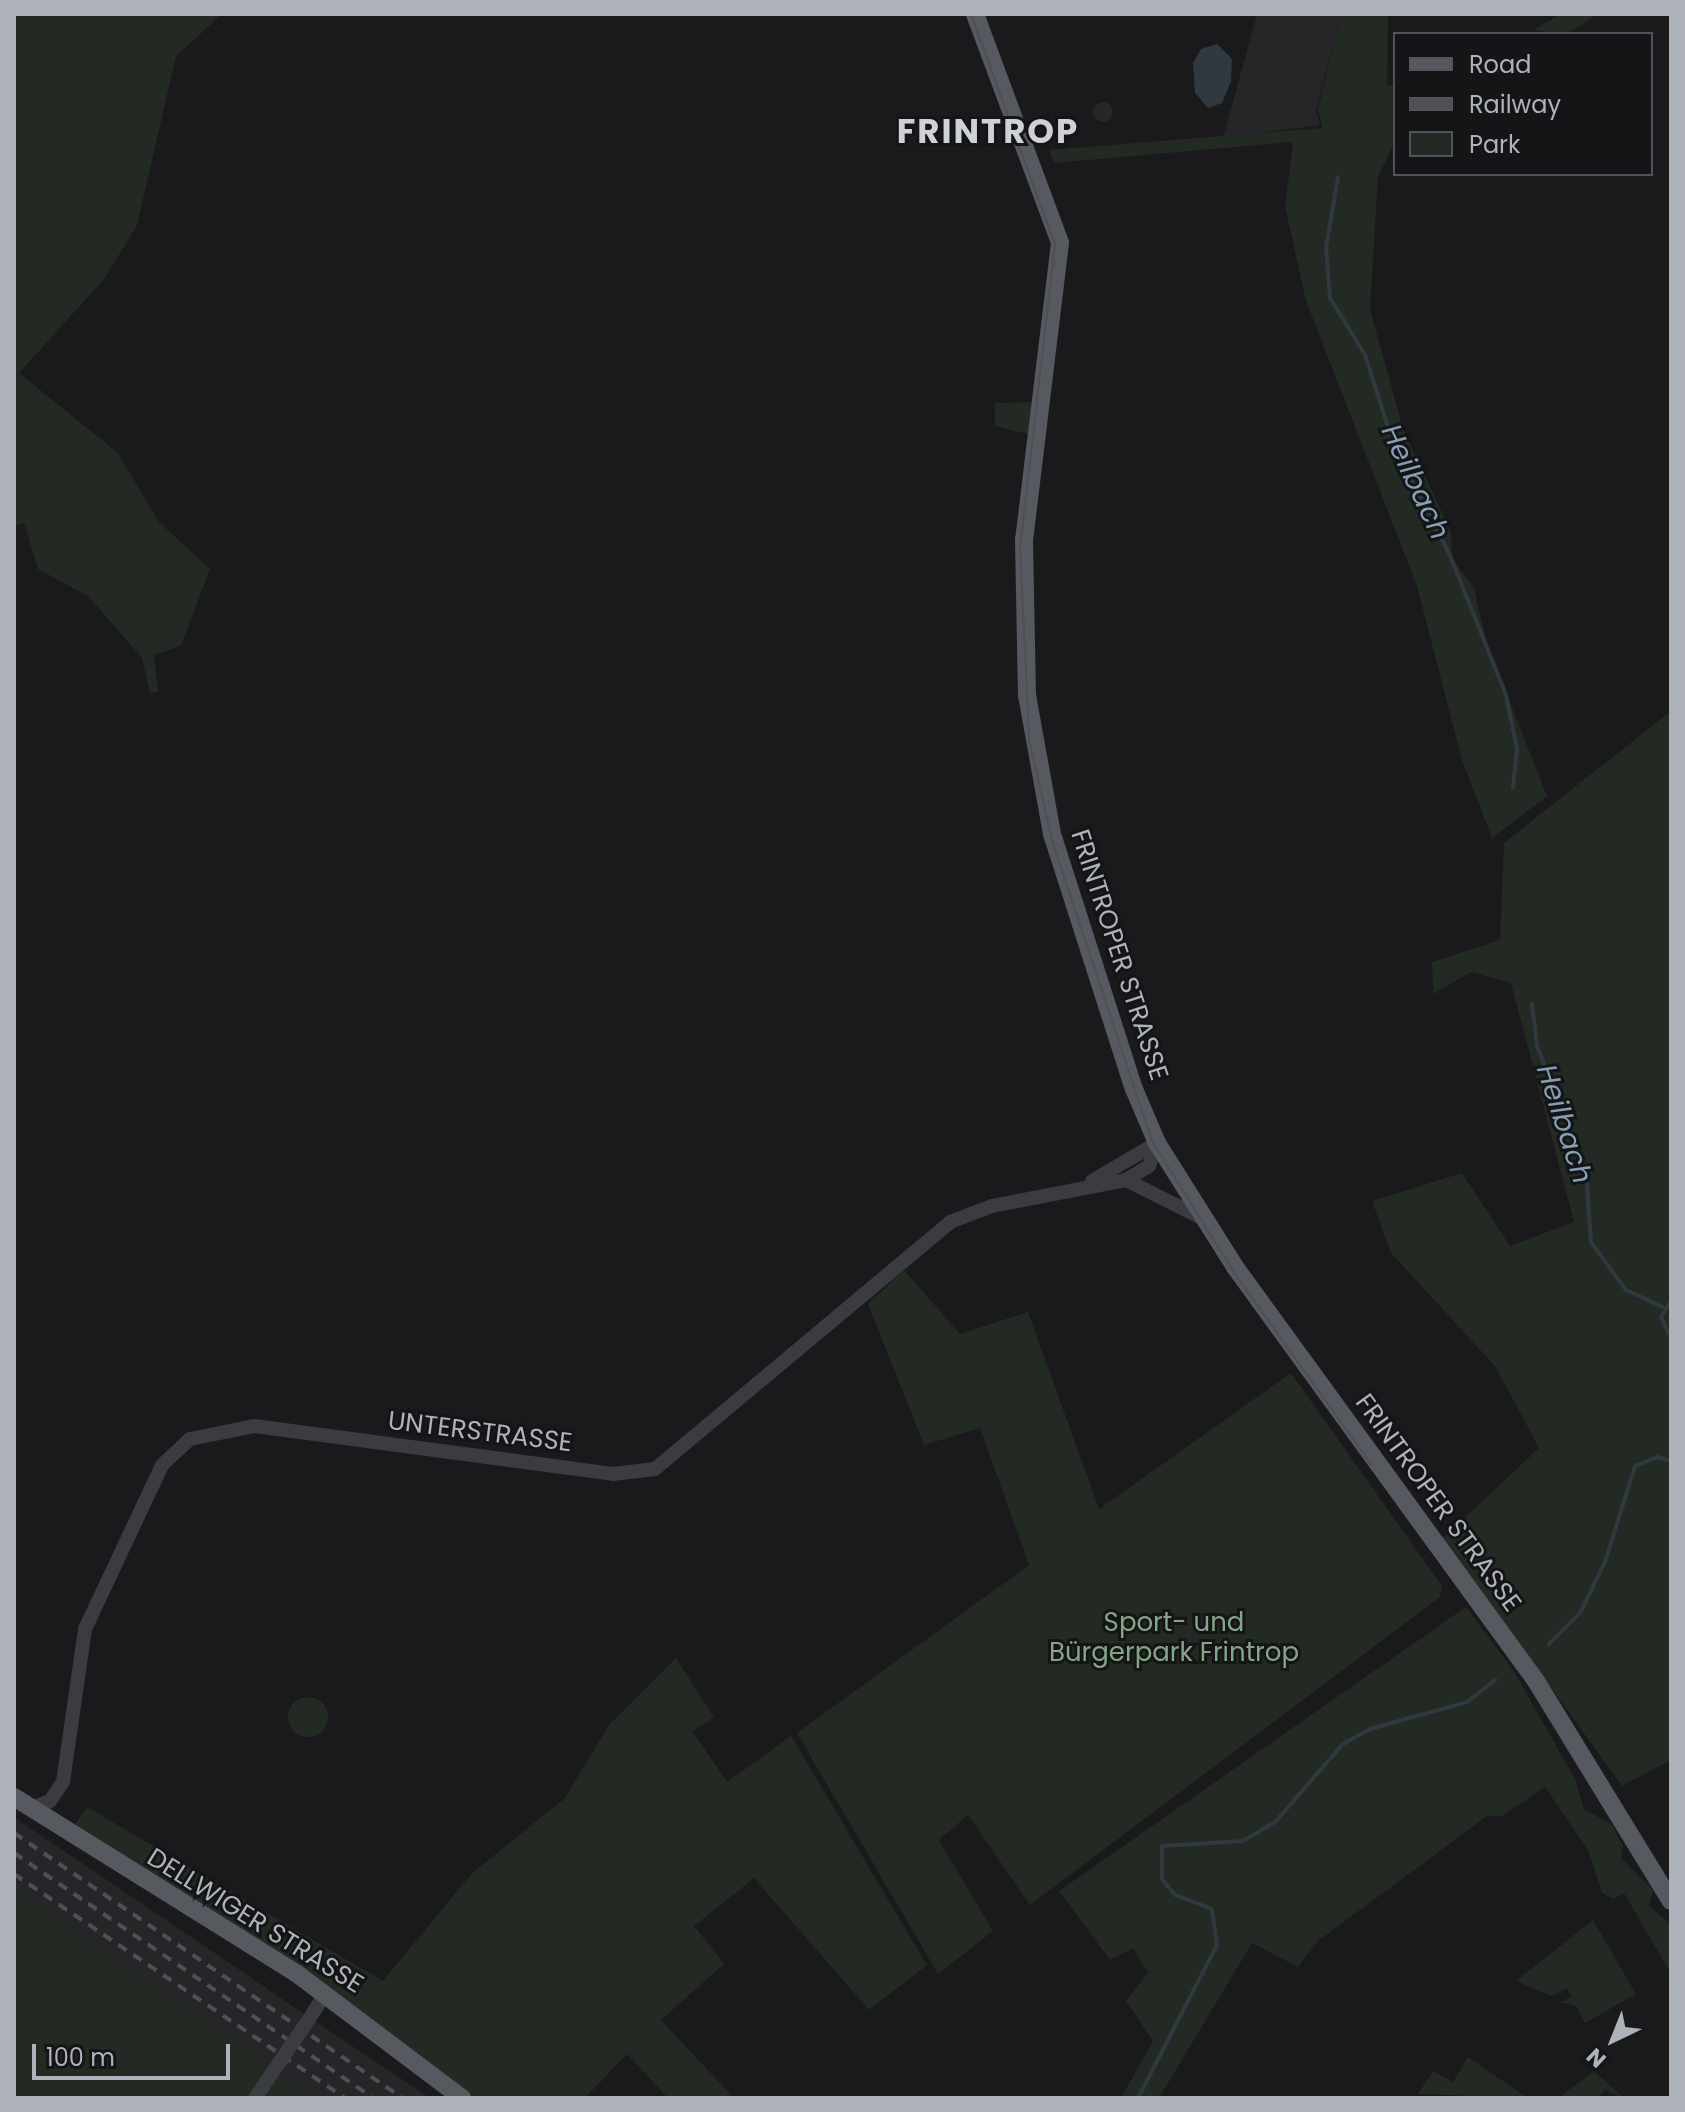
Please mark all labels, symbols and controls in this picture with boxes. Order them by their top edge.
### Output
legend [1393,32,1653,176]
text: Road [1469,48,1531,81]
text: Railway [1469,88,1561,121]
district label: FRINTROP [897,112,1079,152]
text: Park [1469,128,1520,161]
water label: Heilbach [1374,419,1456,545]
street label: FRINTROPER STRASSE [1064,826,1174,1084]
water label: Heilbach [1529,1060,1599,1188]
street label: FRINTROPER STRASSE [1349,1388,1527,1618]
street label: UNTERSTRASSE [386,1405,574,1459]
park label: Sport- und Bürgerpark Frintrop [1049,1607,1299,1668]
street label: DELLWIGER STRASSE [141,1842,369,2000]
north arrow [1573,2000,1653,2080]
scale bar [36,2028,234,2078]
text: 100 m [46,2041,115,2074]
text: N [1580,2041,1613,2075]

